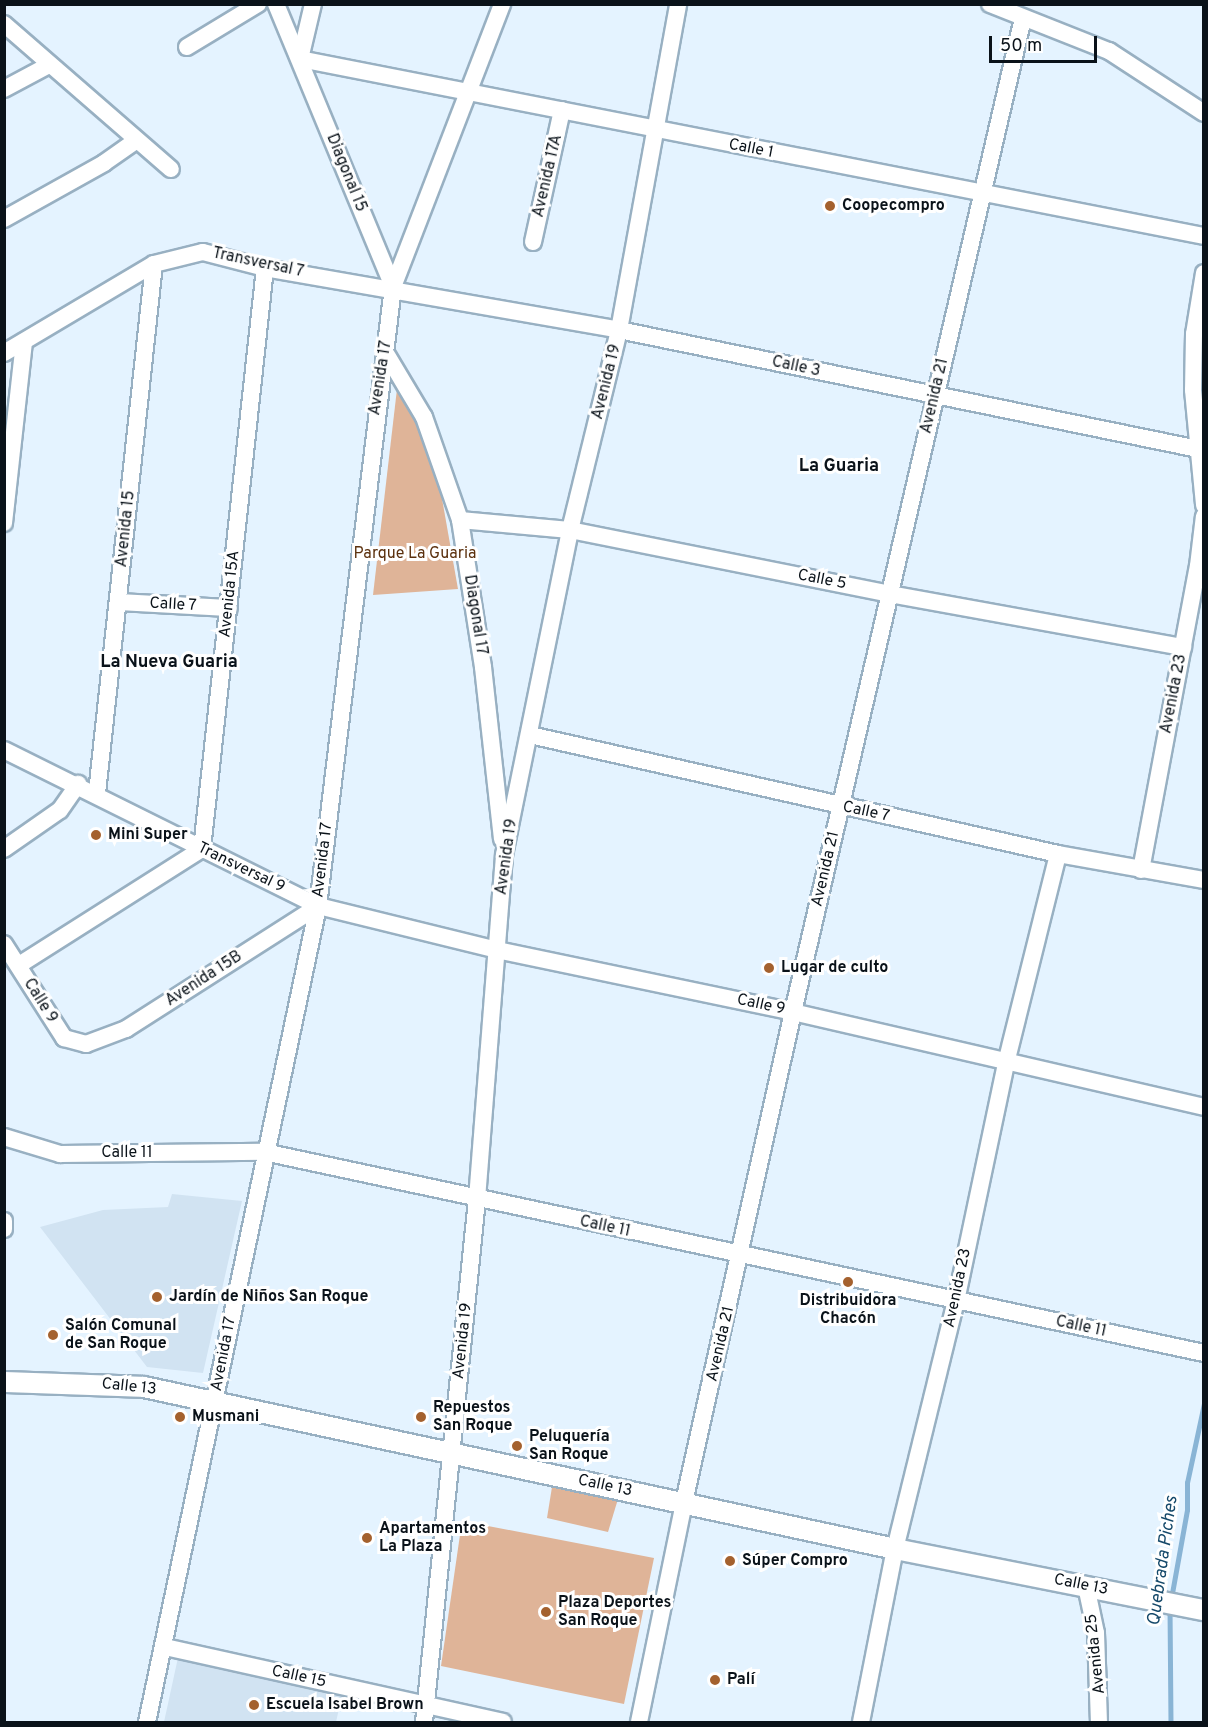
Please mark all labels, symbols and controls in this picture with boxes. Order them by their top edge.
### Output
scale bar [992,24,1100,62]
text: 50 m [1000,35,1042,58]
street label: Diagonal 15 [322,131,370,215]
street label: Avenida 17A [529,133,567,219]
street label: Calle 1 [727,135,775,163]
place label: Coopecompro [842,196,945,216]
marker: Coopecompro [823,199,837,213]
street label: Transversal 7 [210,244,306,282]
street label: Avenida 17 [366,339,396,417]
street label: Avenida 19 [588,342,626,422]
street label: Calle 3 [770,353,822,381]
street label: Avenida 21 [917,356,953,436]
district label: La Guaria [799,456,879,478]
street label: Avenida 15 [112,490,140,568]
park label: Parque La Guaria [353,544,477,564]
street label: Avenida 15A [216,549,244,639]
street label: Calle 5 [796,566,848,594]
street label: Diagonal 17 [459,573,491,657]
street label: Calle 7 [149,594,197,616]
district label: La Nueva Guaria [100,652,238,674]
street label: Avenida 23 [1157,653,1191,735]
street label: Calle 7 [841,798,891,826]
street label: Avenida 19 [492,818,522,896]
street label: Avenida 17 [309,821,337,899]
place label: Mini Super [108,825,188,845]
marker: Mini Super [89,828,103,842]
street label: Avenida 21 [808,829,844,909]
street label: Transversal 9 [194,839,288,897]
street label: Avenida 15B [162,947,246,1011]
place label: Lugar de culto [781,958,888,978]
marker: Lugar de culto [762,961,776,975]
street label: Calle 9 [19,975,61,1027]
street label: Calle 9 [735,991,787,1019]
street label: Calle 11 [101,1143,153,1163]
street label: Calle 11 [578,1212,632,1242]
street label: Avenida 23 [940,1247,976,1329]
marker: Distribuidora Chacón [841,1275,855,1289]
place label: Jardín de Niños San Roque [169,1287,368,1307]
marker: Jardín de Niños San Roque [150,1290,164,1304]
place label: Distribuidora Chacón [799,1291,897,1329]
street label: Avenida 19 [449,1302,477,1380]
street label: Avenida 21 [703,1304,739,1384]
street label: Calle 11 [1054,1312,1108,1342]
street label: Avenida 17 [207,1315,241,1393]
place label: Salón Comunal de San Roque [65,1316,177,1354]
marker: Salón Comunal de San Roque [46,1328,60,1342]
street label: Calle 13 [101,1375,157,1399]
place label: Repuestos San Roque [433,1398,512,1436]
place label: Musmani [192,1407,259,1427]
marker: Musmani [173,1410,187,1424]
marker: Repuestos San Roque [414,1410,428,1424]
place label: Peluquería San Roque [529,1427,610,1465]
marker: Peluquería San Roque [510,1439,524,1453]
street label: Calle 13 [576,1471,634,1501]
water label: Quebrada Piches [1144,1495,1184,1627]
place label: Apartamentos La Plaza [379,1519,486,1557]
marker: Apartamentos La Plaza [360,1531,374,1545]
place label: Súper Compro [742,1551,848,1571]
marker: Súper Compro [723,1554,737,1568]
street label: Calle 13 [1052,1570,1110,1600]
place label: Plaza Deportes San Roque [558,1593,671,1631]
marker: Plaza Deportes San Roque [539,1605,553,1619]
street label: Avenida 25 [1082,1613,1110,1695]
street label: Calle 15 [270,1662,328,1692]
place label: Palí [727,1670,755,1690]
marker: Palí [708,1673,722,1687]
place label: Escuela Isabel Brown [266,1695,424,1715]
marker: Escuela Isabel Brown [247,1698,261,1712]

